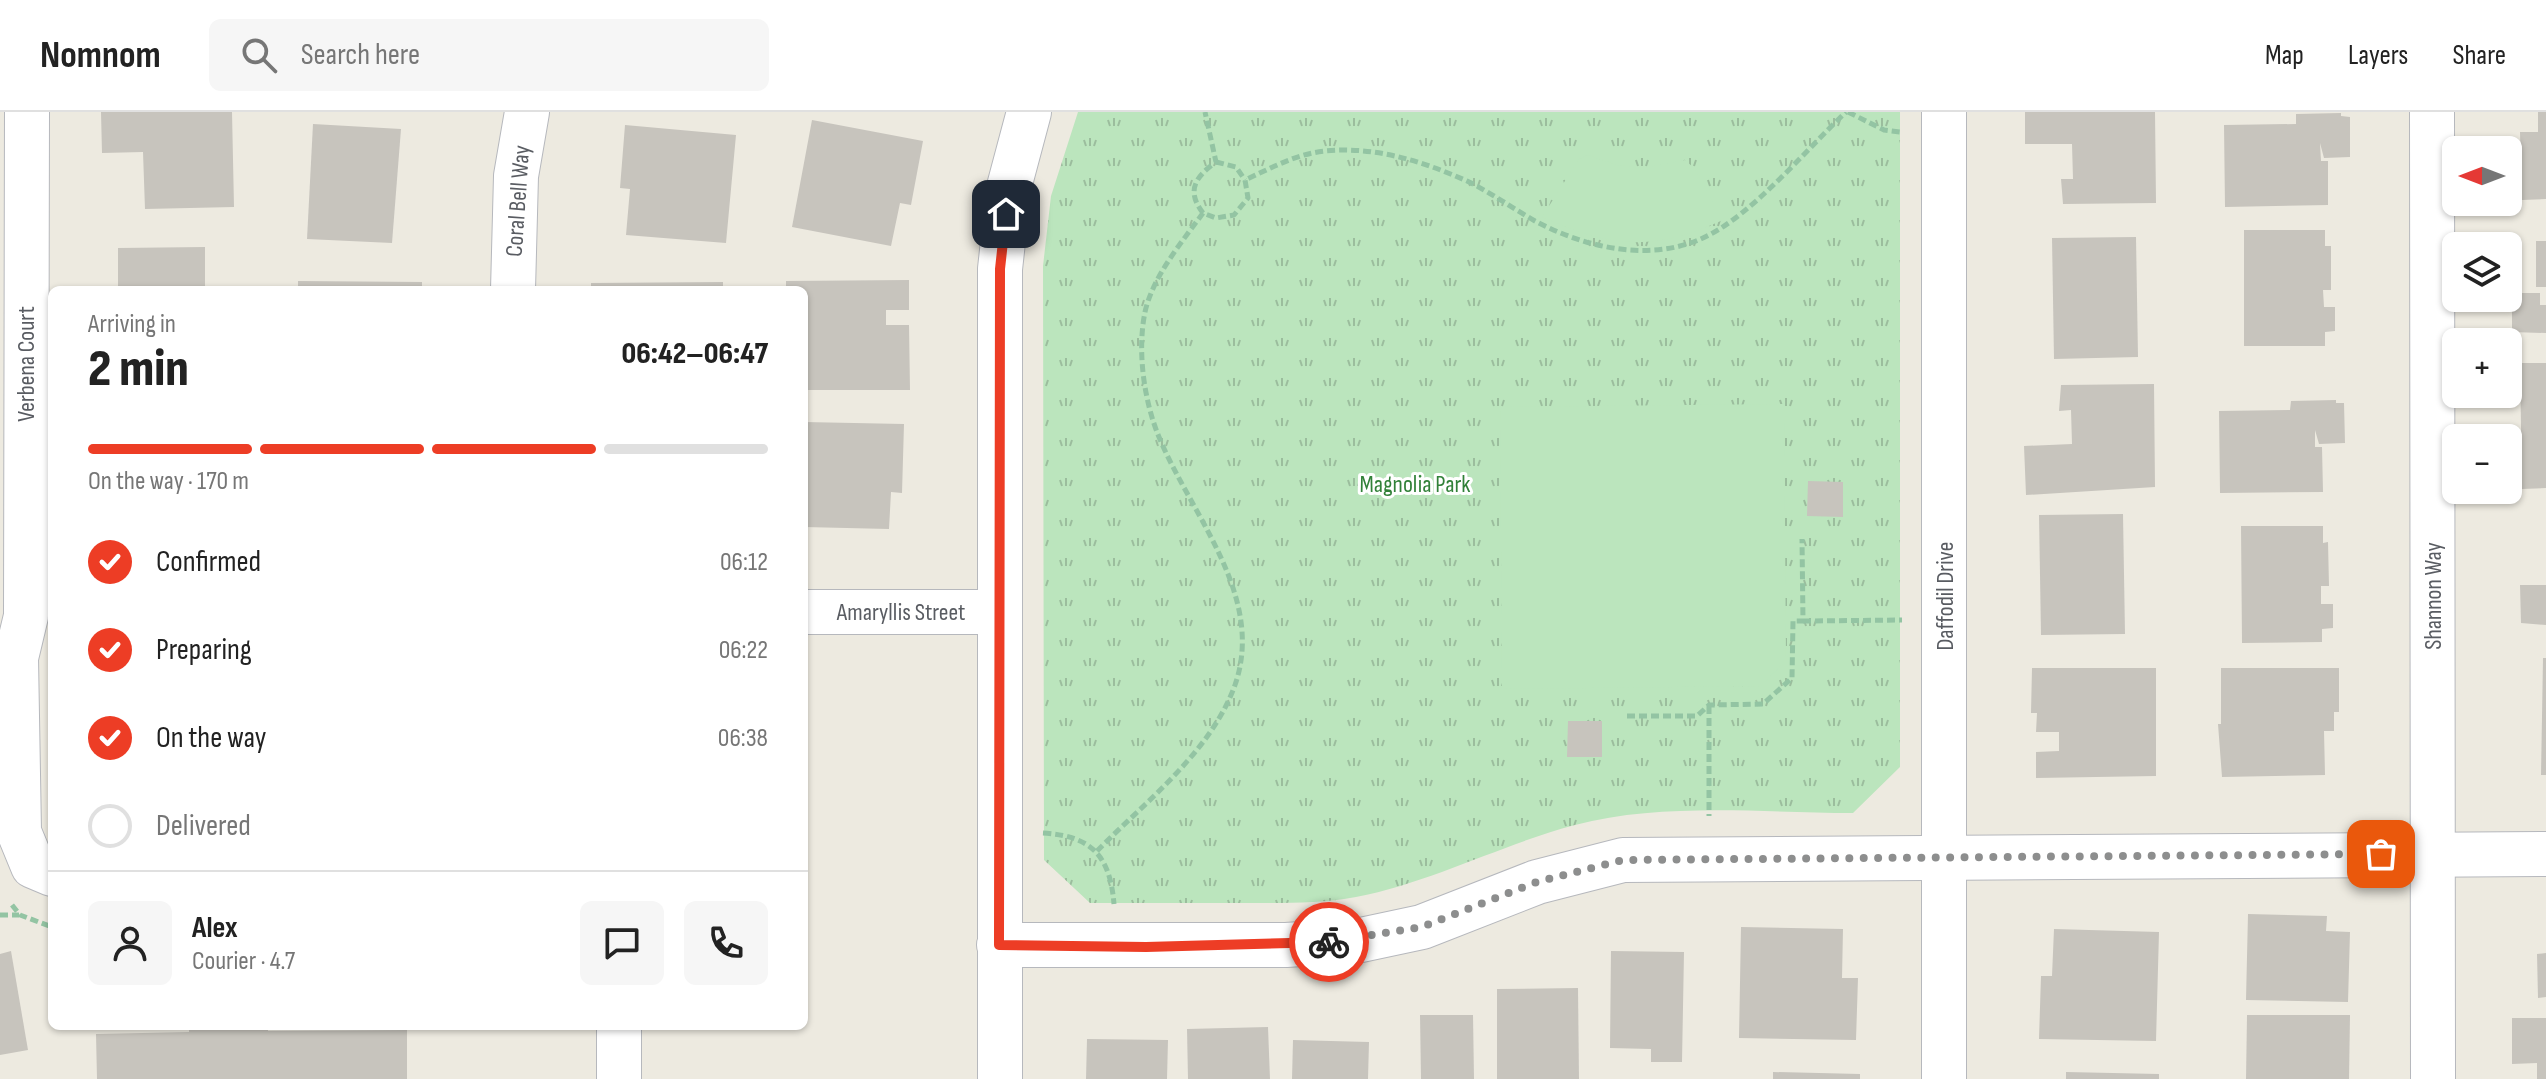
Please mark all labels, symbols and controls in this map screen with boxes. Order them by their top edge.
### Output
search box [209,19,769,91]
text: Nomnom [40,33,161,78]
icon: search [237,33,281,77]
text: Search here [301,37,420,73]
text: Map [2265,39,2304,72]
text: Layers [2348,39,2408,72]
text: Share [2452,39,2506,72]
north arrow [2442,136,2522,216]
map controls [2442,136,2522,504]
street label: Coral Bell Way [500,144,536,258]
pin [972,180,1040,248]
icon: home [984,192,1028,236]
button: layers [2442,232,2522,312]
street label: Verbena Court [12,306,41,422]
text: Arriving in [88,309,176,340]
button: + [2442,328,2522,408]
text: 06:42–06:47 [622,336,768,372]
text: 2 min [88,338,189,401]
button: − [2442,424,2522,504]
text: On the way · 170 m [88,466,249,497]
park label: Magnolia Park [1360,470,1470,499]
icon: check [88,540,132,584]
street label: Daffodil Drive [1931,542,1960,650]
street label: Shannon Way [2419,542,2448,650]
text: Confirmed [156,544,261,580]
text: 06:12 [720,547,768,578]
street label: Amaryllis Street [836,598,965,627]
icon: check [88,628,132,672]
text: Preparing [156,632,252,668]
text: 06:22 [719,635,768,666]
icon: check [88,716,132,760]
text: On the way [156,720,266,756]
text: 06:38 [718,723,768,754]
text: Delivered [156,808,251,844]
pin [2347,820,2415,888]
icon: bag [2359,832,2403,876]
button: person [88,901,172,985]
button: chat [580,901,664,985]
button: phone [684,901,768,985]
courier [1289,902,1369,982]
text: Alex [192,910,238,946]
icon: bike [1307,920,1351,964]
text: Courier · 4.7 [192,946,295,977]

